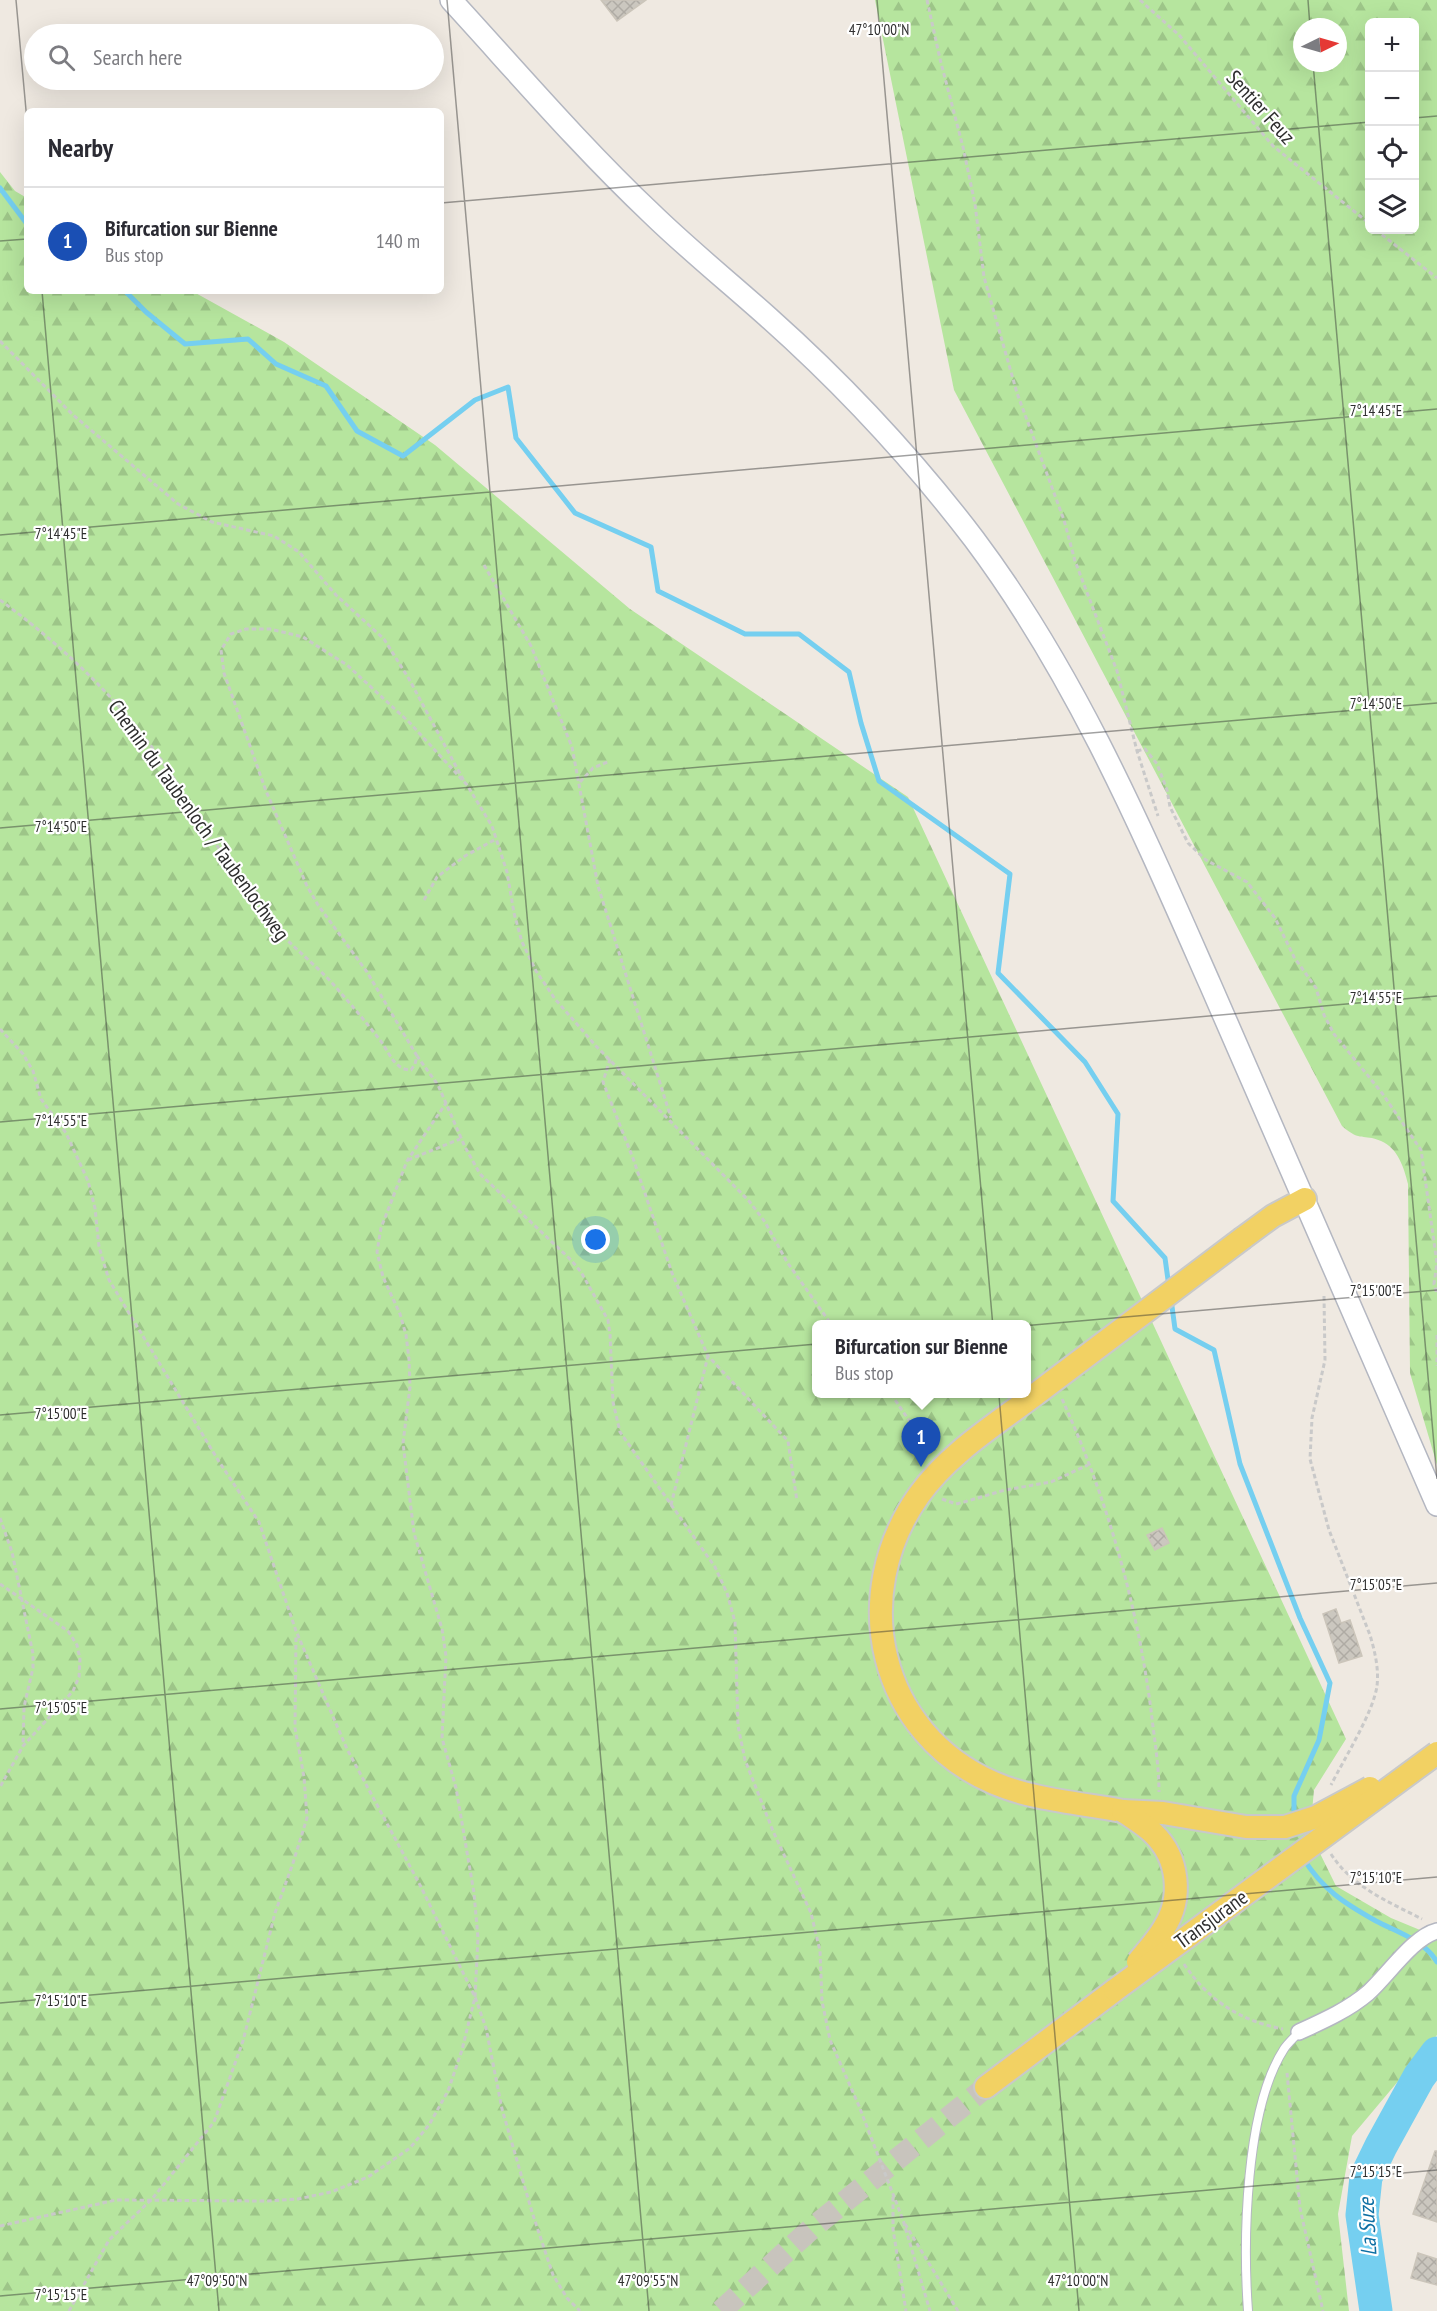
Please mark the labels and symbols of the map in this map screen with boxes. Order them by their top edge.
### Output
north arrow [1293,18,1347,72]
text: 47°10'00"N [849,20,909,39]
street label: Sentier Feuz [1221,64,1301,150]
text: 7°14'45"E [1350,401,1402,420]
text: 7°14'45"E [35,524,87,543]
street label: Chemin du Taubenloch / Taubenlochweg [102,694,296,946]
text: 7°14'50"E [1350,694,1402,713]
text: 7°14'50"E [35,817,87,836]
text: 7°14'55"E [1350,988,1402,1007]
text: 7°14'55"E [35,1111,87,1130]
your location [581,1225,610,1254]
text: 7°15'00"E [1350,1281,1402,1300]
text: 7°15'00"E [35,1404,87,1423]
pin: 1 [902,1418,940,1467]
text: 7°15'05"E [1350,1575,1402,1594]
text: 7°15'05"E [35,1698,87,1717]
text: 7°15'10"E [1350,1868,1402,1887]
street label: Transjurane [1169,1883,1253,1955]
text: 7°15'10"E [35,1991,87,2010]
text: 7°15'15"E [1350,2162,1402,2181]
water label: La Suze [1351,2195,1382,2257]
text: 47°09'50"N [187,2271,247,2290]
text: 47°09'55"N [618,2271,678,2290]
text: 47°10'00"N [1048,2271,1108,2290]
text: 7°15'15"E [35,2285,87,2304]

